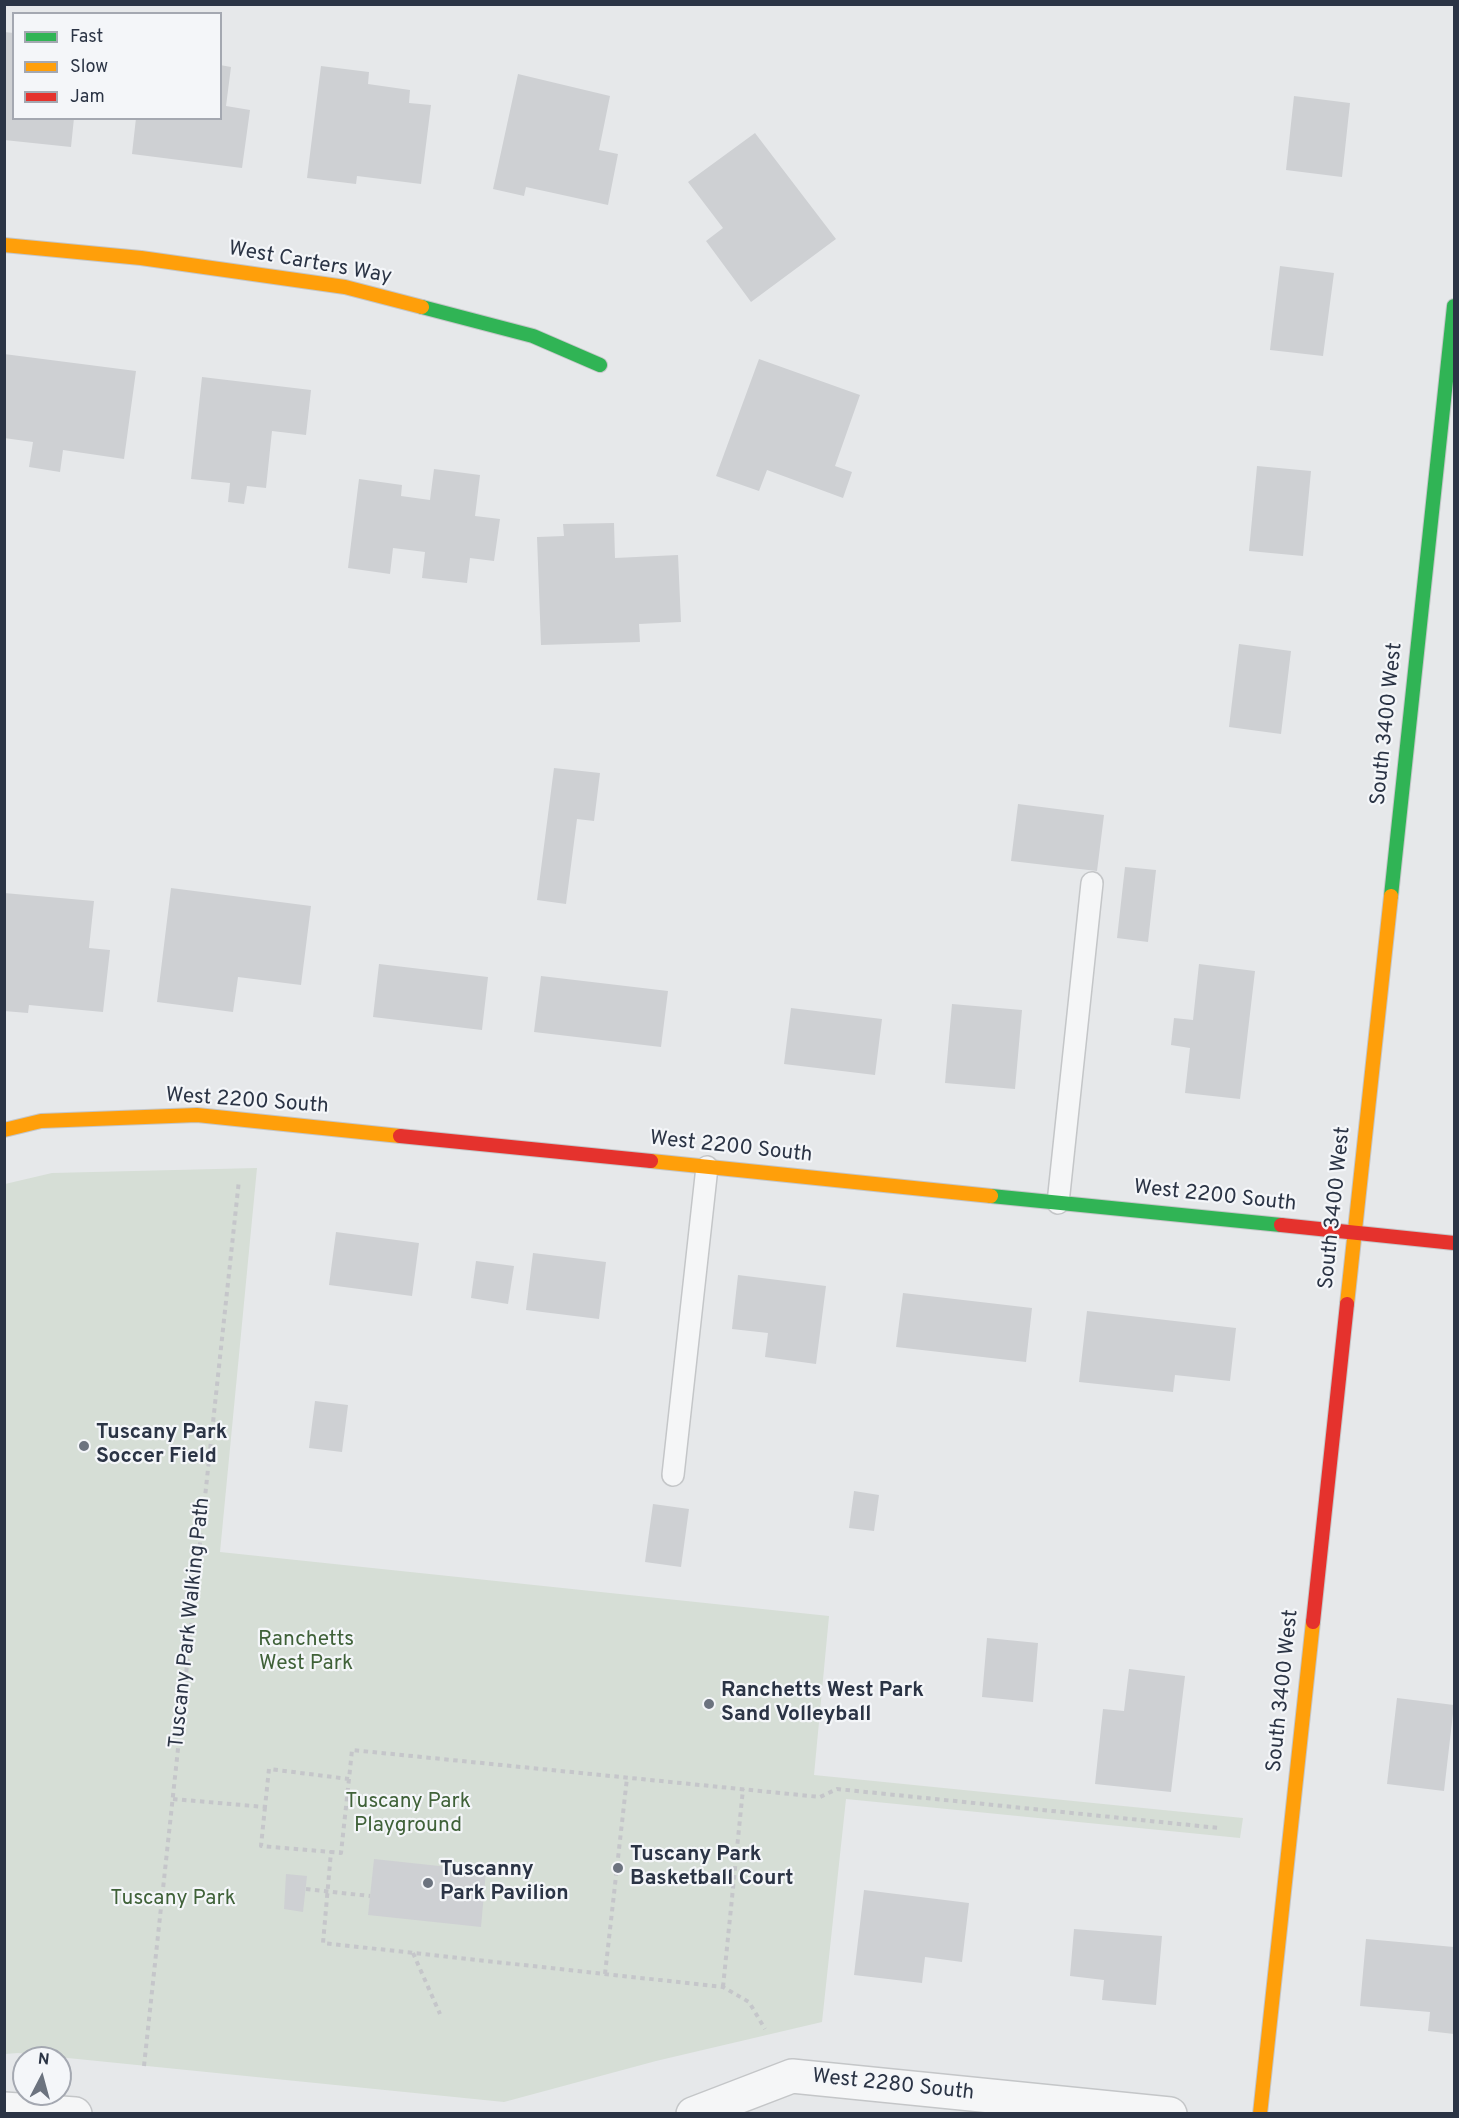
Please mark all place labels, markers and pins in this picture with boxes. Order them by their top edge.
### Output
place label: Tuscany Park Soccer Field [96,1421,227,1471]
marker: Tuscany Park Soccer Field [77,1439,91,1453]
place label: Ranchetts West Park Sand Volleyball [721,1679,924,1729]
marker: Ranchetts West Park Sand Volleyball [702,1697,716,1711]
place label: Tuscany Park Basketball Court [630,1843,793,1893]
place label: Tuscanny Park Pavilion [440,1858,569,1908]
marker: Tuscany Park Basketball Court [611,1861,625,1875]
marker: Tuscanny Park Pavilion [421,1876,435,1890]

